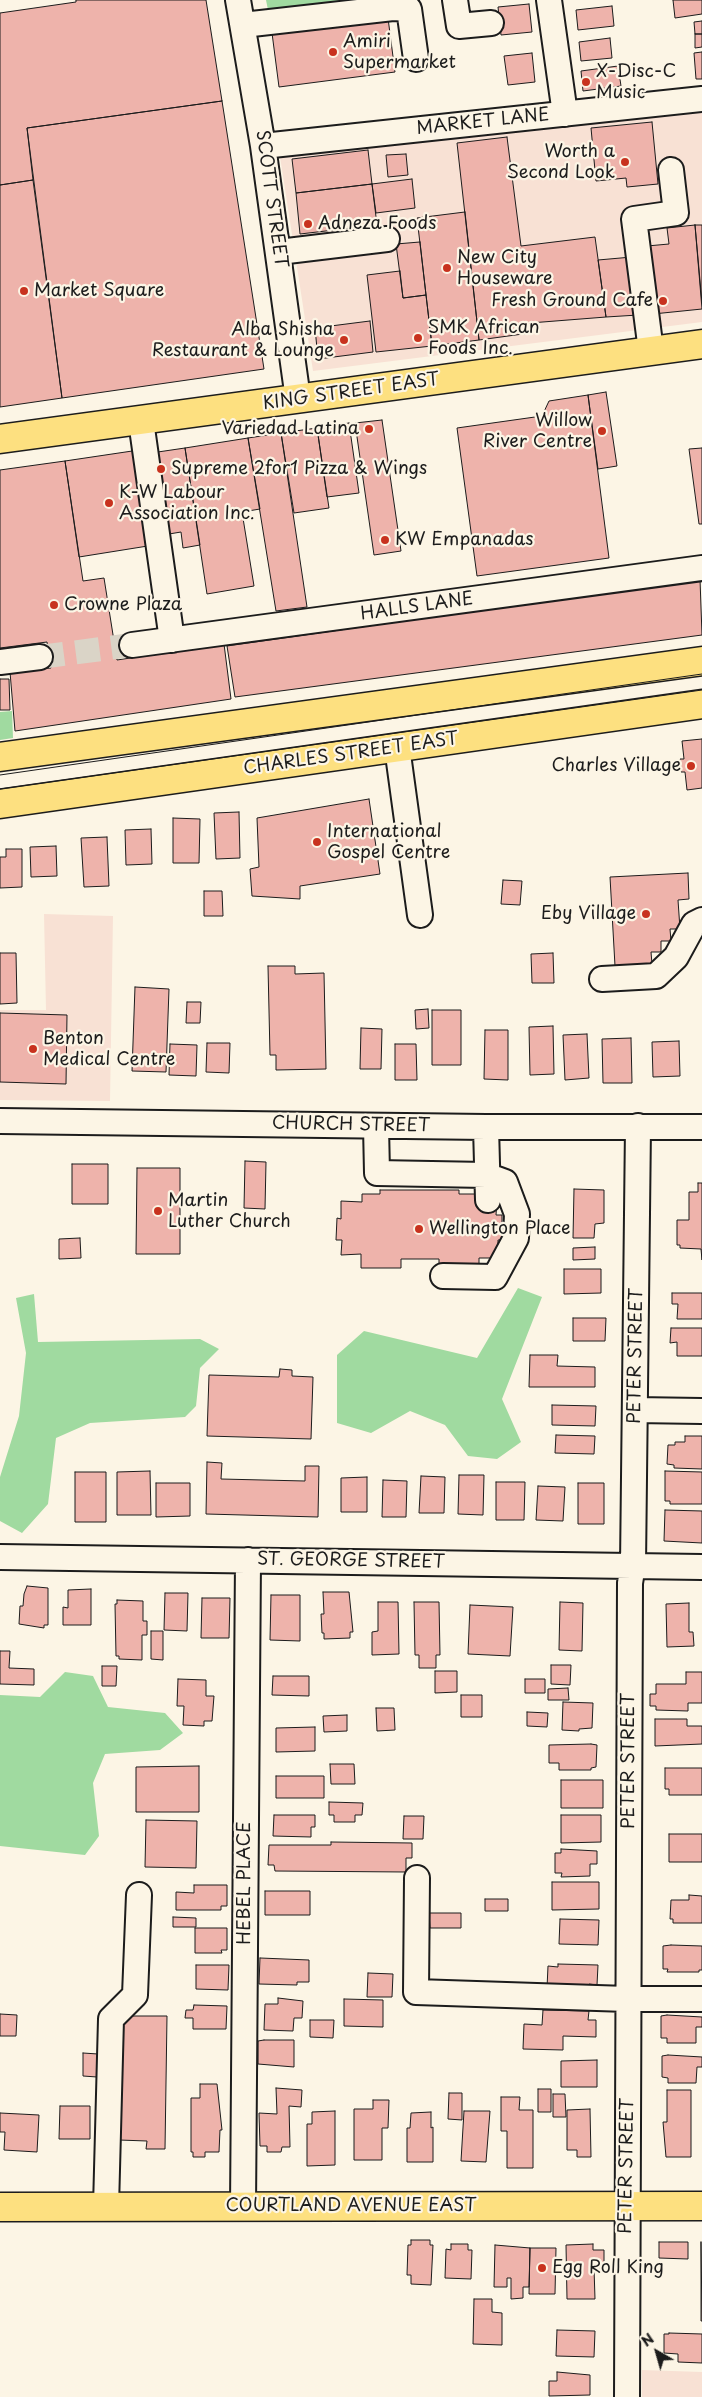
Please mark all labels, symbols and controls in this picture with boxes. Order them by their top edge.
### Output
place label: Amiri Supermarket [343,31,456,74]
marker: Amiri Supermarket [327,46,339,58]
place label: X-Disc-C Music [596,61,676,104]
marker: X-Disc-C Music [580,76,592,88]
street label: MARKET LANE [415,104,551,140]
street label: SCOTT STREET [251,129,291,269]
place label: Worth a Second Look [507,141,615,183]
marker: Worth a Second Look [619,156,631,168]
place label: Adneza Foods [318,213,436,235]
marker: Adneza Foods [302,218,314,230]
place label: New City Houseware [457,247,553,290]
marker: New City Houseware [441,262,453,274]
place label: Market Square [34,280,164,302]
marker: Market Square [18,285,30,297]
place label: Fresh Ground Cafe [491,290,653,312]
marker: Fresh Ground Cafe [657,295,669,307]
place label: SMK African Foods Inc. [428,317,540,359]
place label: Alba Shisha Restaurant & Lounge [152,319,334,362]
marker: SMK African Foods Inc. [412,332,424,344]
marker: Alba Shisha Restaurant & Lounge [338,334,350,346]
street label: KING STREET EAST [261,369,441,415]
place label: Willow River Centre [483,410,592,452]
place label: Variedad Latina [221,418,359,440]
marker: Variedad Latina [363,423,375,435]
marker: Willow River Centre [596,425,608,437]
place label: Supreme 2for1 Pizza & Wings [171,458,427,480]
marker: Supreme 2for1 Pizza & Wings [155,463,167,475]
place label: K-W Labour Association Inc. [119,482,255,524]
marker: K-W Labour Association Inc. [103,497,115,509]
place label: KW Empanadas [395,529,534,551]
marker: KW Empanadas [379,534,391,546]
street label: HALLS LANE [359,588,475,626]
place label: Crowne Plaza [64,594,182,616]
marker: Crowne Plaza [48,599,60,611]
street label: CHARLES STREET EAST [242,728,460,780]
place label: Charles Village [552,755,681,777]
marker: Charles Village [685,760,697,772]
place label: International Gospel Centre [327,821,450,864]
marker: International Gospel Centre [311,836,323,848]
place label: Eby Village [541,903,636,925]
marker: Eby Village [640,908,652,920]
place label: Benton Medical Centre [43,1028,175,1070]
marker: Benton Medical Centre [27,1043,39,1055]
street label: CHURCH STREET [272,1113,430,1137]
place label: Martin Luther Church [168,1190,291,1232]
marker: Martin Luther Church [152,1205,164,1217]
place label: Wellington Place [429,1218,571,1240]
marker: Wellington Place [413,1223,425,1235]
street label: PETER STREET [624,1288,648,1424]
street label: ST. GEORGE STREET [257,1549,445,1573]
street label: PETER STREET [618,1693,640,1829]
street label: HEBEL PLACE [234,1821,256,1945]
street label: PETER STREET [615,2098,639,2234]
street label: COURTLAND AVENUE EAST [226,2195,476,2217]
place label: Egg Roll King [552,2257,664,2279]
marker: Egg Roll King [536,2262,548,2274]
north arrow [632,2327,682,2377]
text: N [637,2328,658,2351]

